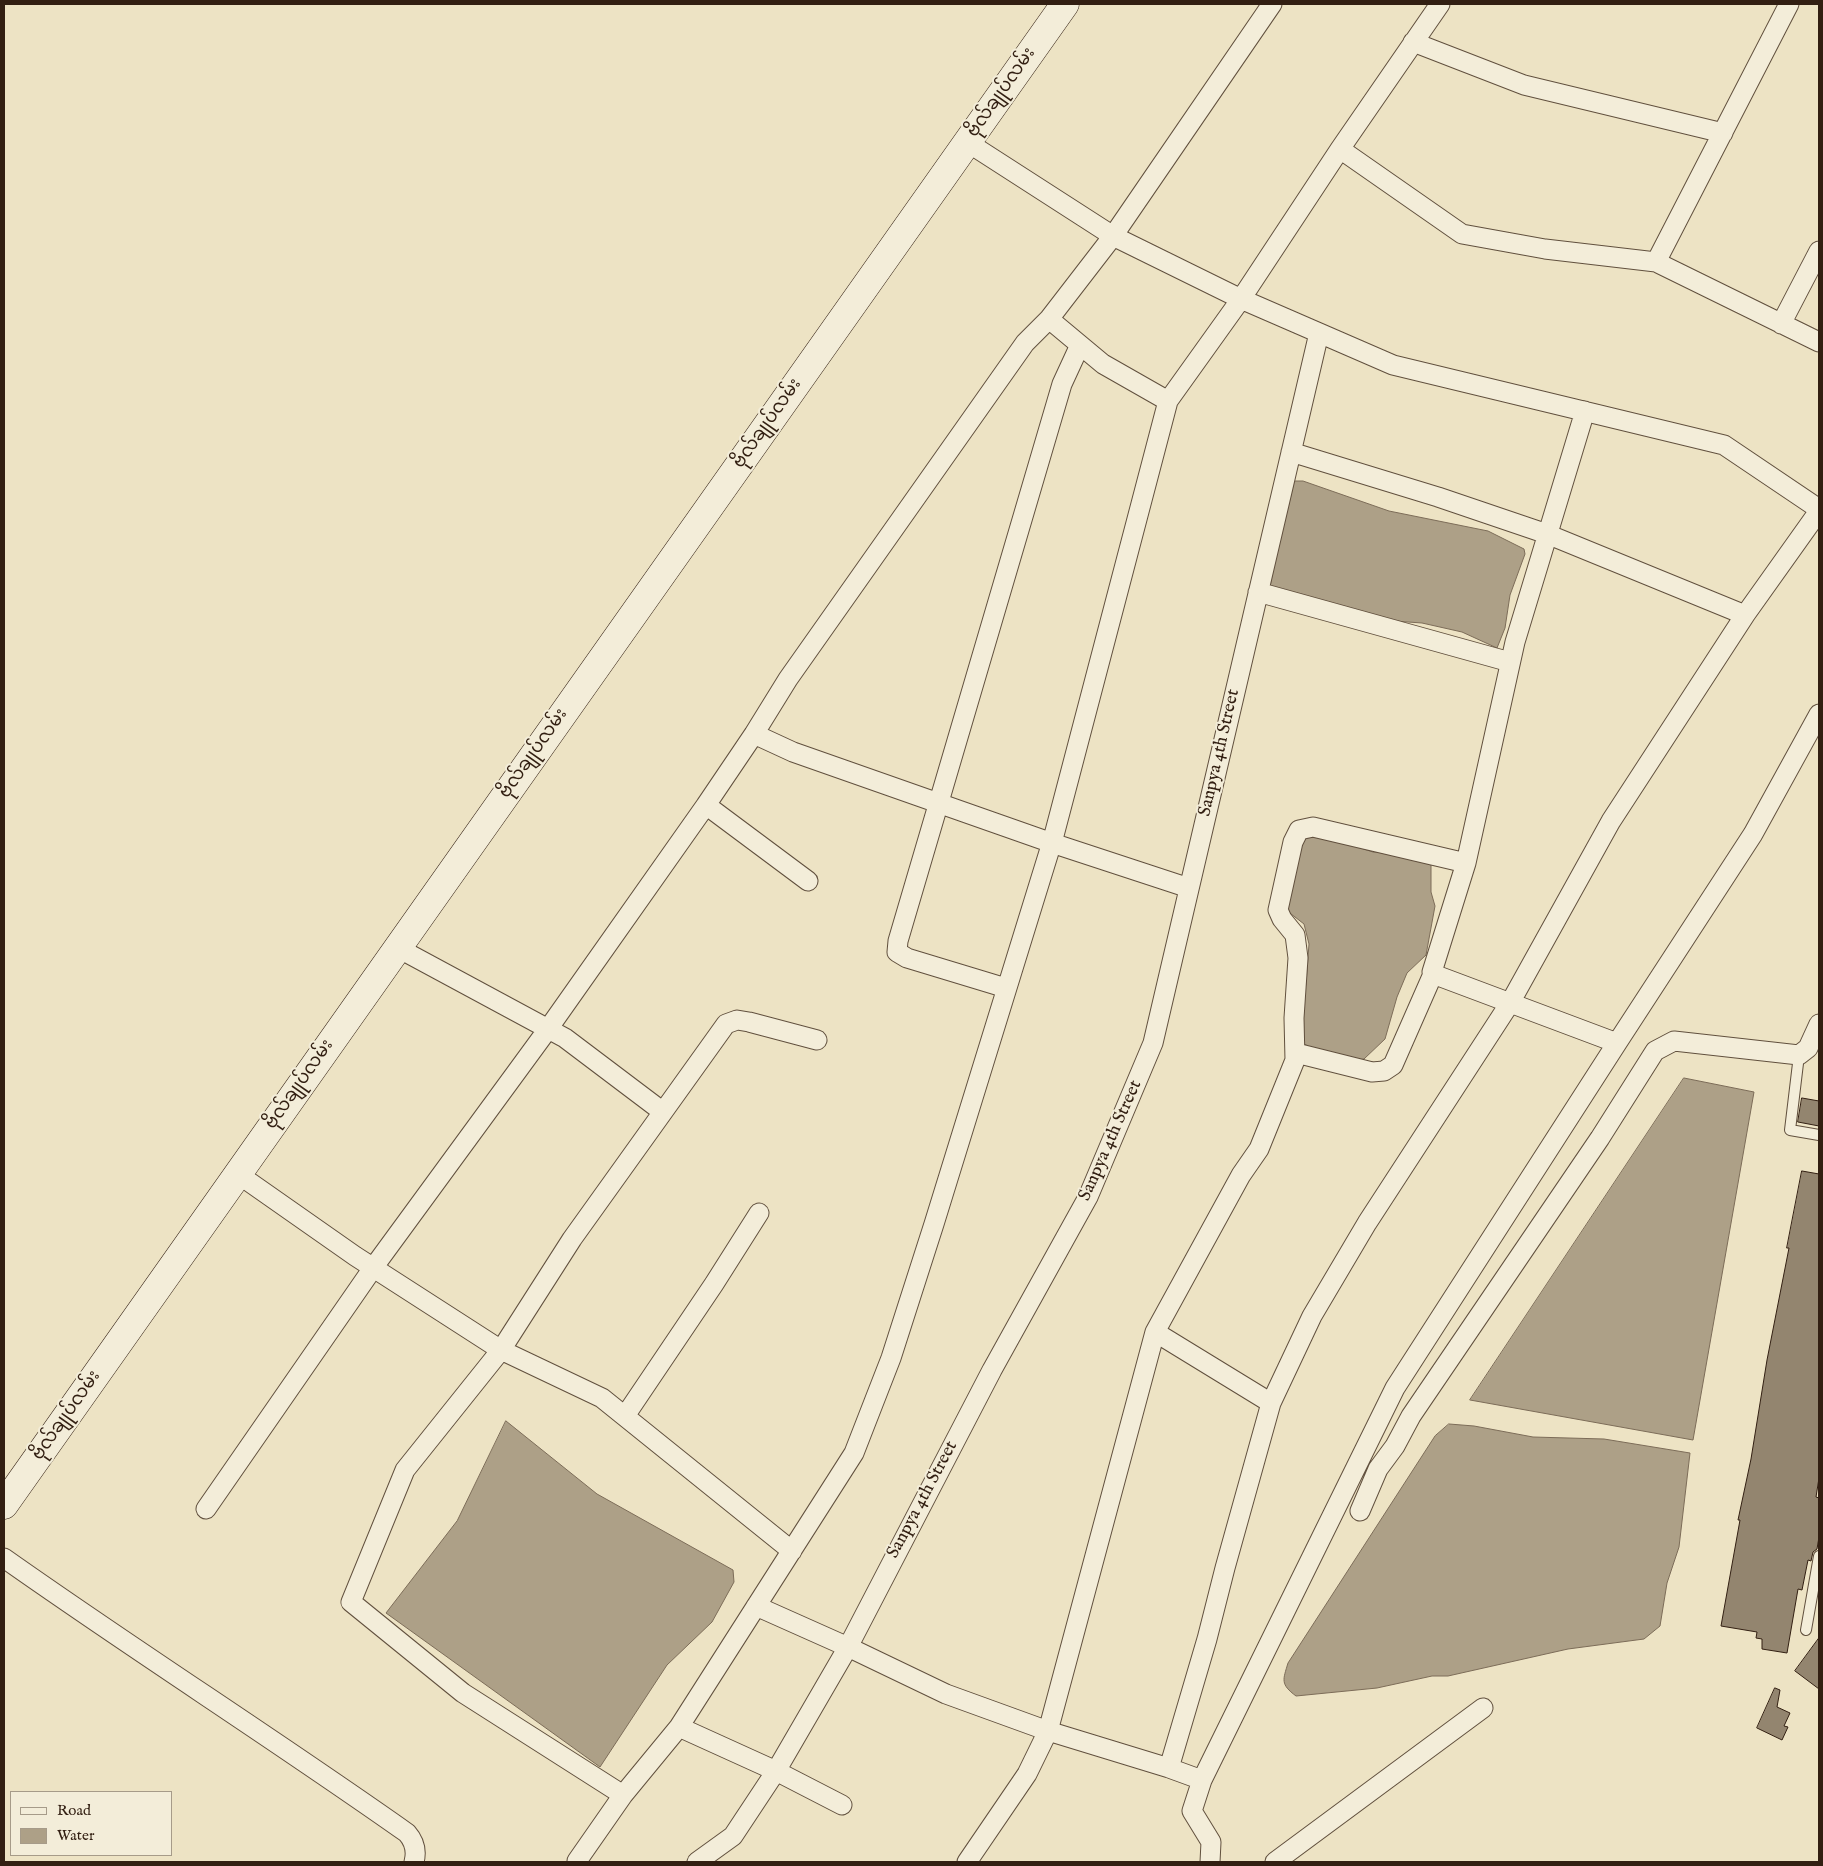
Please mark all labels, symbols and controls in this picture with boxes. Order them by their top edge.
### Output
street label: ဗိုလ်ချုပ်လမ်း [963,44,1041,142]
street label: ဗိုလ်ချုပ်လမ်း [729,375,807,473]
street label: Sanpya 4th Street [1195,687,1245,819]
street label: ဗိုလ်ချုပ်လမ်း [495,705,573,803]
street label: ဗိုလ်ချုပ်လမ်း [261,1036,339,1134]
street label: Sanpya 4th Street [1075,1077,1147,1205]
street label: ဗိုလ်ချုပ်လမ်း [28,1367,106,1465]
street label: Sanpya 4th Street [883,1438,963,1562]
legend [10,1791,172,1856]
text: Road [57,1801,91,1820]
text: Water [57,1826,94,1845]

